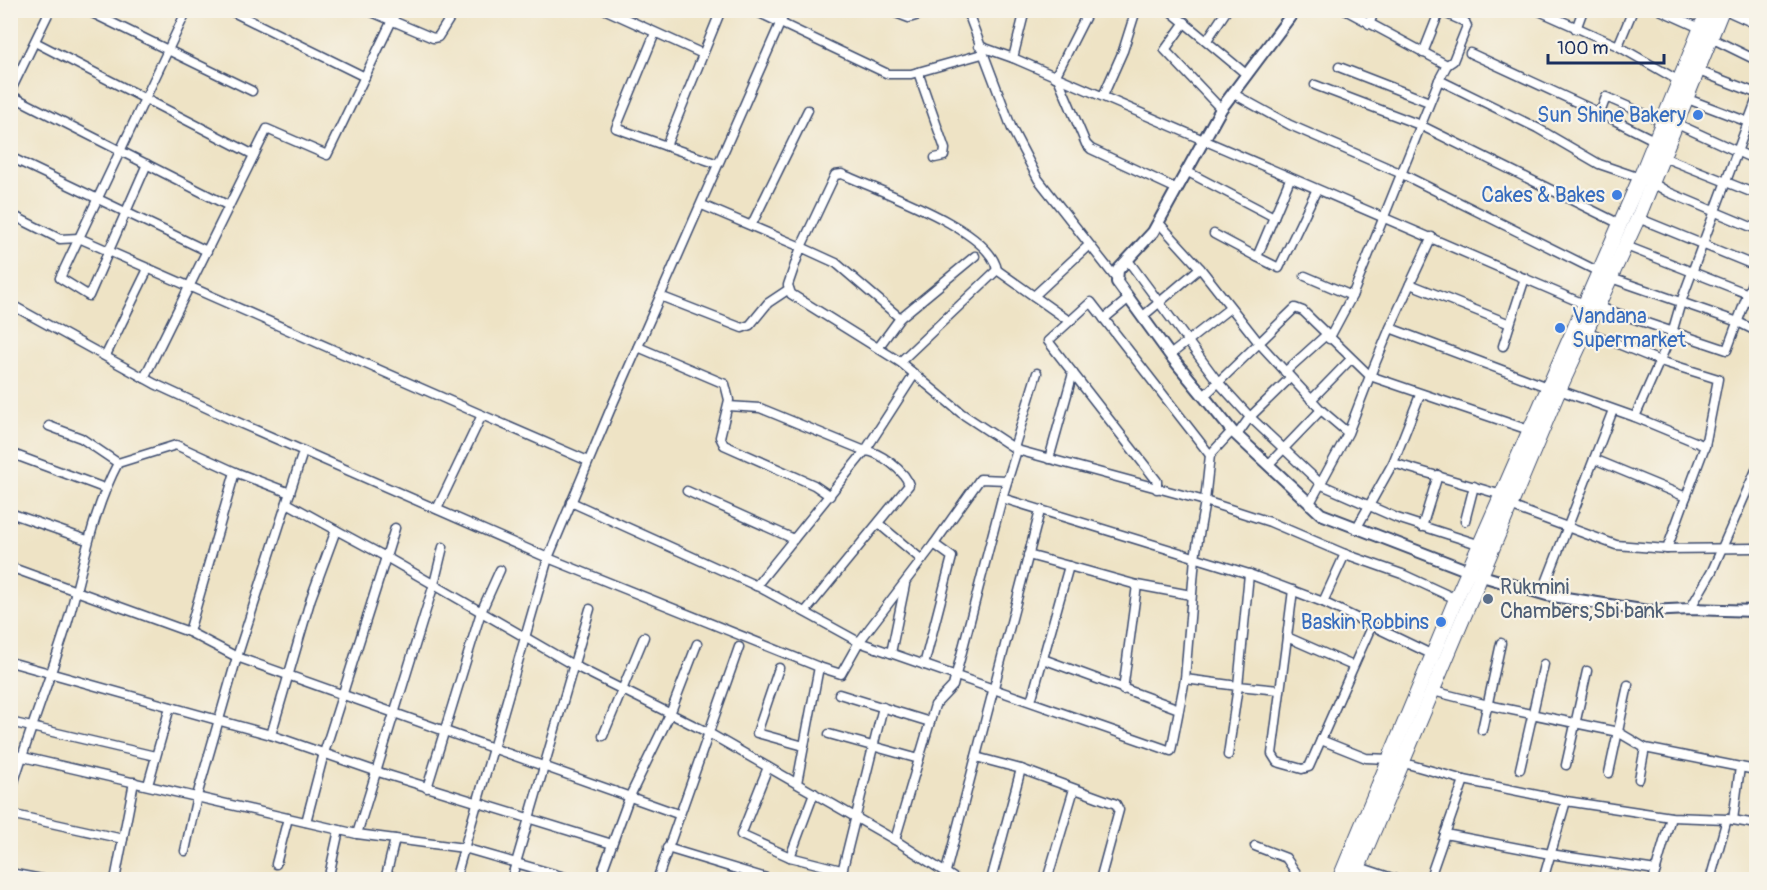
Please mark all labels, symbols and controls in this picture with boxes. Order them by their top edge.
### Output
scale bar [1548,27,1664,65]
text: 100 m [1557,37,1609,60]
place label: Sun Shine Bakery [1537,102,1686,129]
marker: Sun Shine Bakery [1691,108,1705,122]
place label: Cakes & Bakes [1481,182,1606,209]
marker: Cakes & Bakes [1610,188,1624,202]
place label: Vandana Supermarket [1572,303,1687,354]
marker: Vandana Supermarket [1553,321,1567,335]
place label: Rukmini Chambers,Sbi bank [1500,574,1664,625]
marker: Rukmini Chambers,Sbi bank [1481,592,1495,606]
place label: Baskin Robbins [1301,609,1430,636]
marker: Baskin Robbins [1434,615,1448,629]

